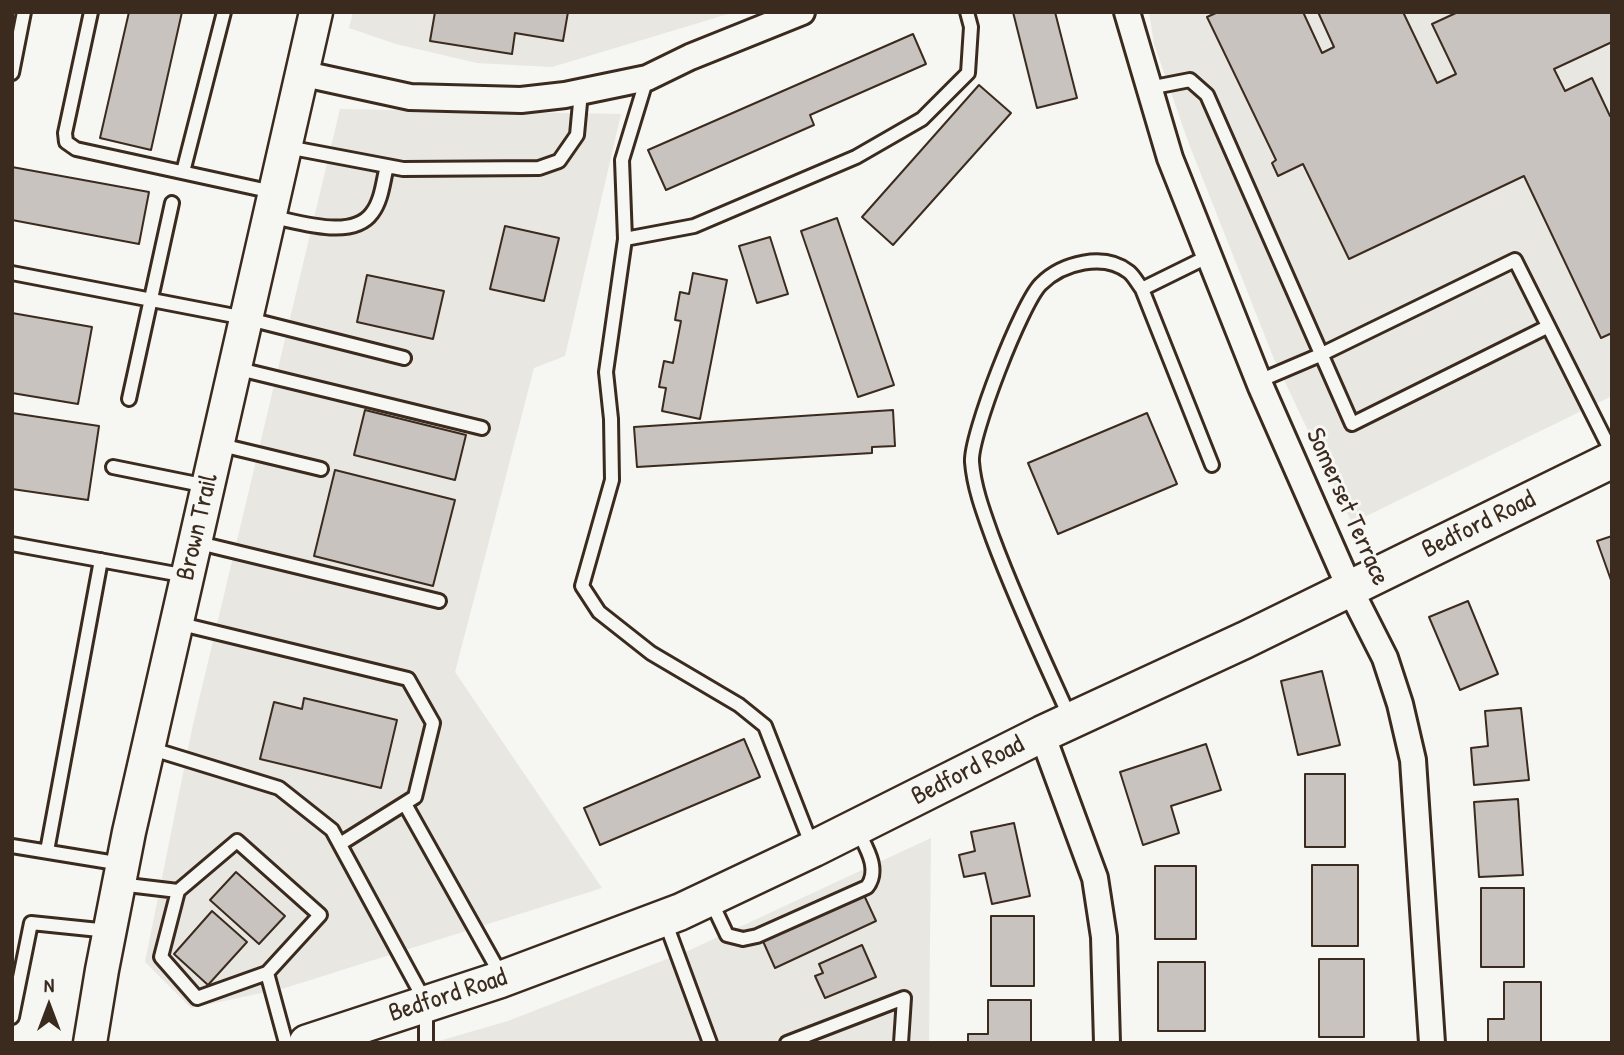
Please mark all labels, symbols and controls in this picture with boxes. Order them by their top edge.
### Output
street label: Somerset Terrace [1298,424,1396,590]
street label: Brown Trail [171,471,225,583]
street label: Bedford Road [1417,484,1541,566]
street label: Bedford Road [906,729,1030,813]
street label: Bedford Road [385,962,511,1030]
north arrow [14,971,84,1041]
text: N [44,972,54,998]

